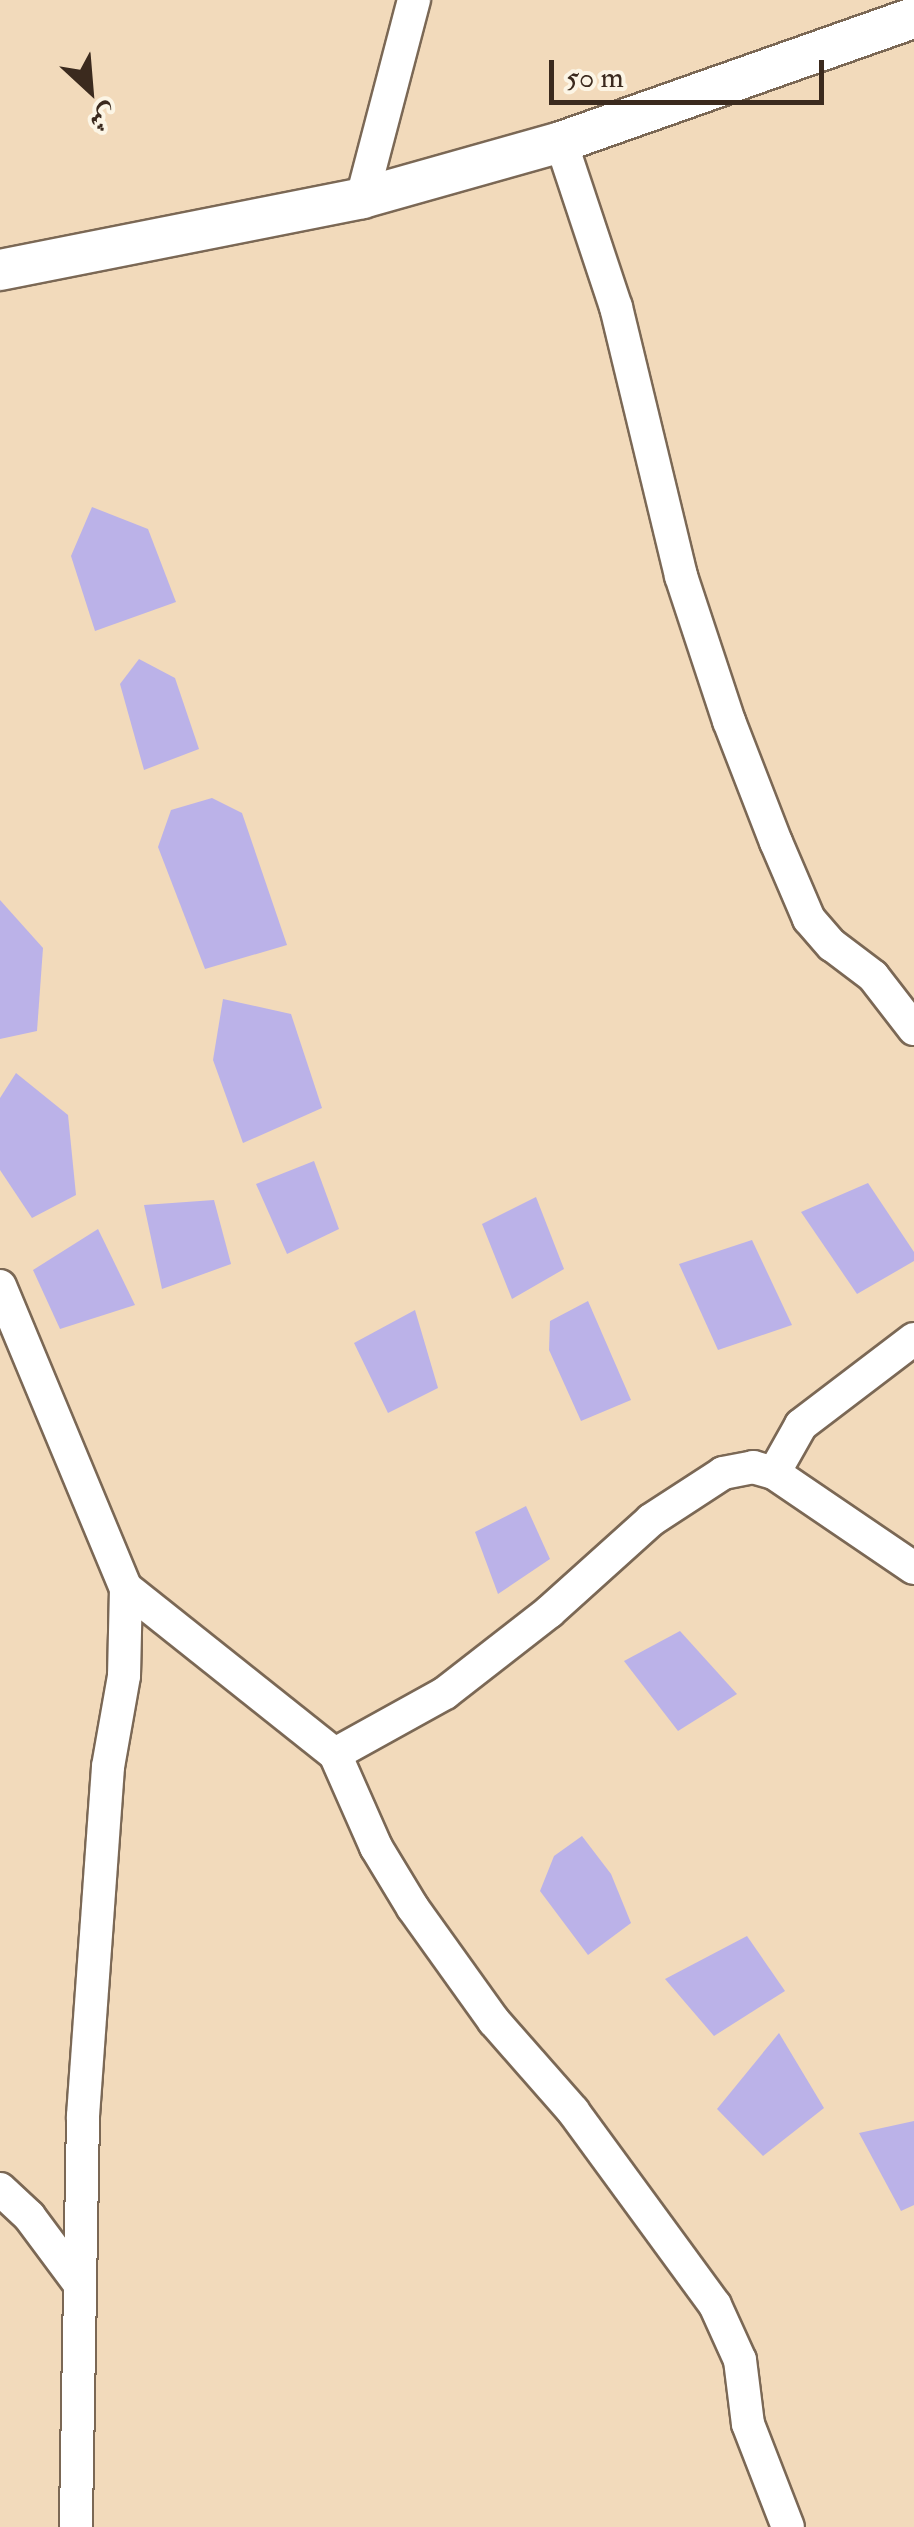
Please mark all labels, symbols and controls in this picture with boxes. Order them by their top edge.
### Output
north arrow [40,40,140,140]
scale bar [554,40,829,102]
text: 50 m [566,59,624,96]
text: ش [83,96,124,139]

